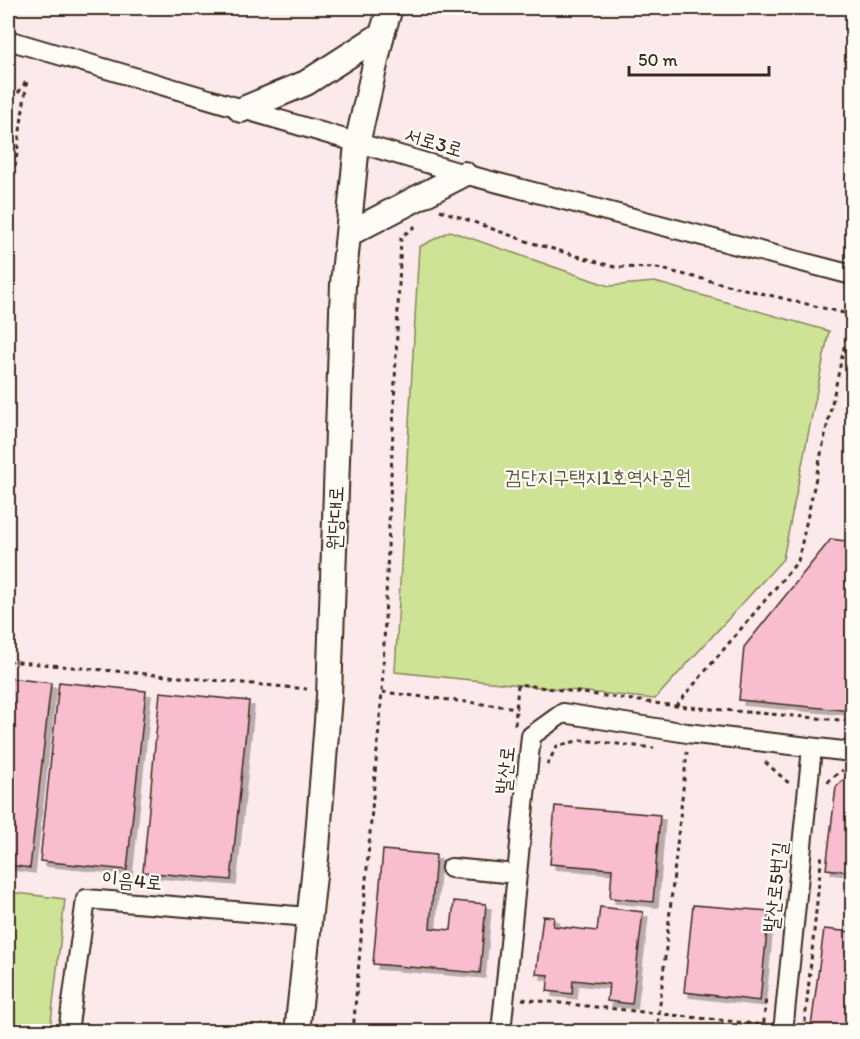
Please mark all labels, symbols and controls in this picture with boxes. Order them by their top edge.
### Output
scale bar [629,39,768,77]
text: 50 m [638,49,678,71]
street label: 서로3로 [402,122,466,162]
park label: 검단지구택지1호역사공원 [505,465,691,489]
street label: 원당대로 [322,485,348,551]
street label: 발산로 [491,745,519,795]
street label: 발산로5번길 [758,841,792,933]
street label: 이음4로 [101,865,163,895]

